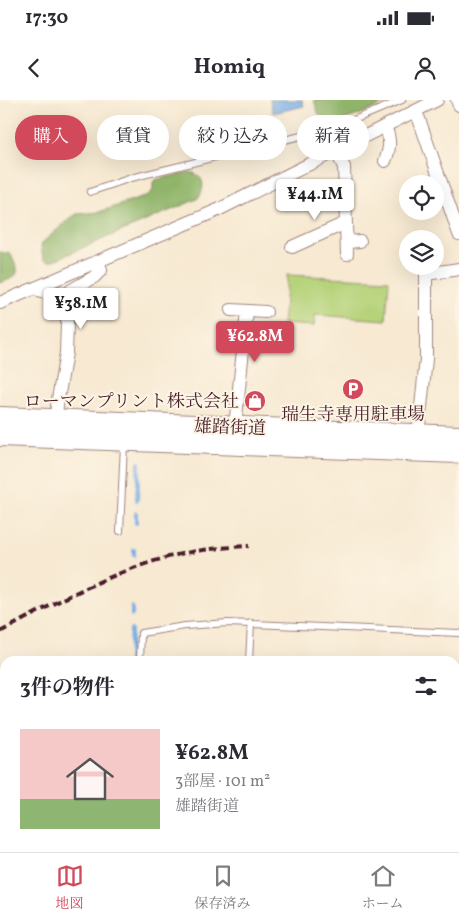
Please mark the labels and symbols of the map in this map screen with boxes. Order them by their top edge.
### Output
pin: ¥44.1M [274,178,356,221]
pin: ¥38.1M [40,288,122,330]
pin: ¥62.8M [214,320,296,363]
parking icon: 瑞生寺専用駐車場 [341,377,365,401]
shop icon: ローマンプリント株式会社 [243,389,267,413]
place label: ローマンプリント株式会社 [24,390,239,415]
place label: 瑞生寺専用駐車場 [281,403,425,428]
street label: 雄踏街道 [194,415,266,442]

